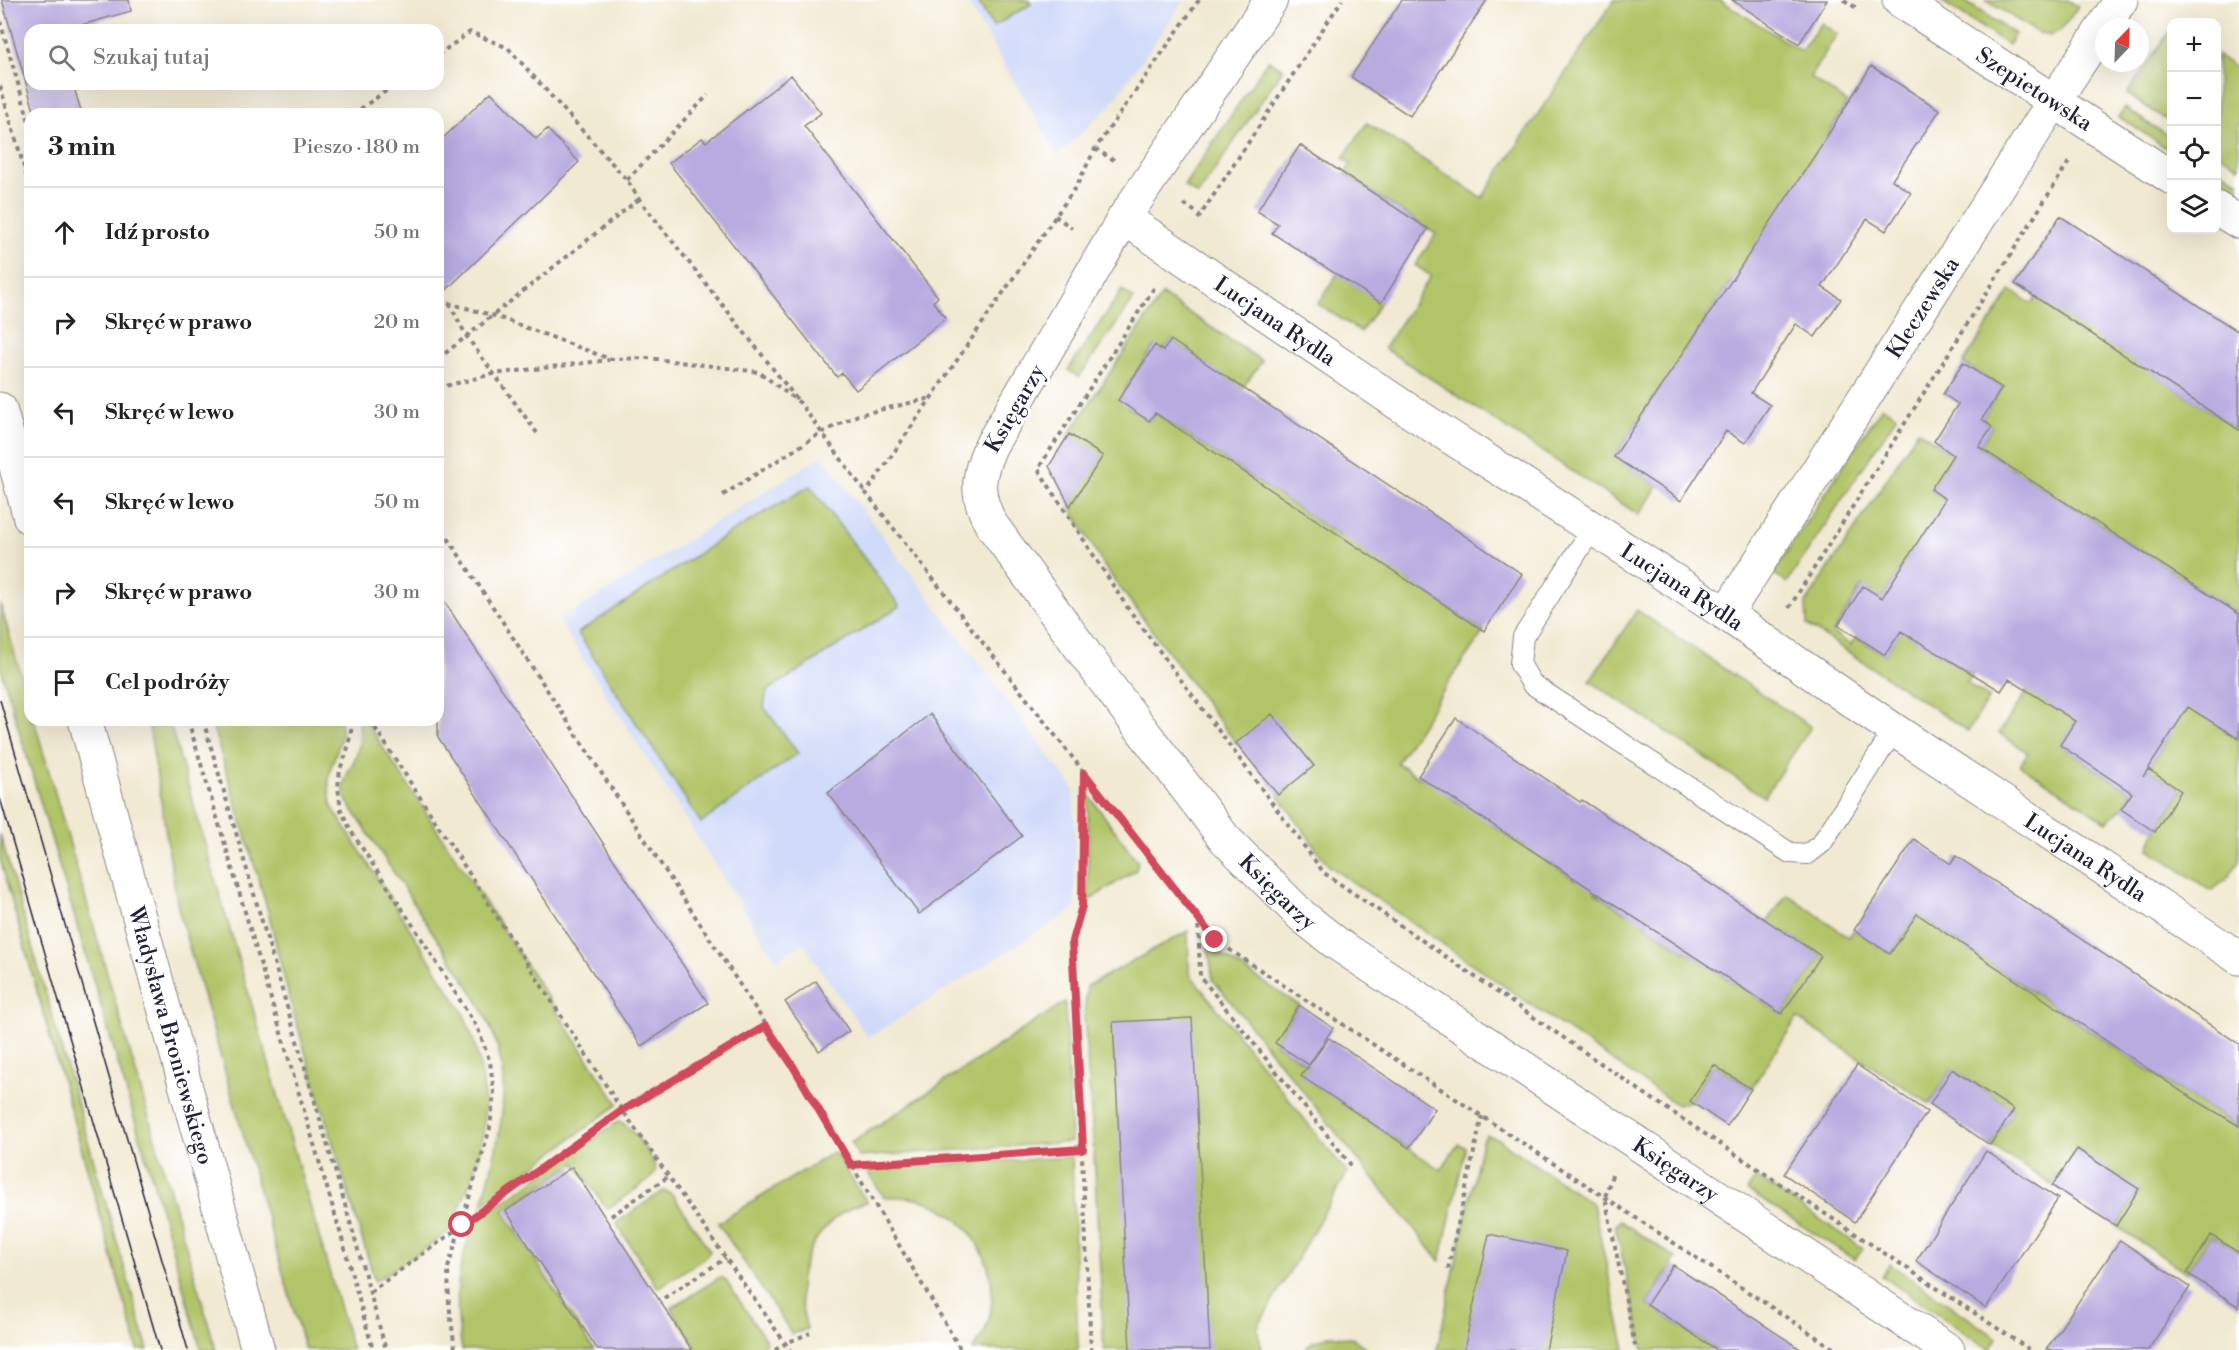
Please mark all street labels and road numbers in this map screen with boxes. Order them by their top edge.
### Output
street label: Szepietowska [1971,42,2098,138]
street label: Kleczewska [1881,252,1966,364]
street label: Lucjana Rydla [1209,271,1341,373]
street label: Księgarzy [979,360,1051,458]
street label: Lucjana Rydla [1615,538,1749,638]
street label: Lucjana Rydla [2019,808,2152,909]
street label: Księgarzy [1233,849,1321,937]
street label: Władysława Broniewskiego [122,903,218,1168]
street label: Księgarzy [1627,1132,1723,1209]

